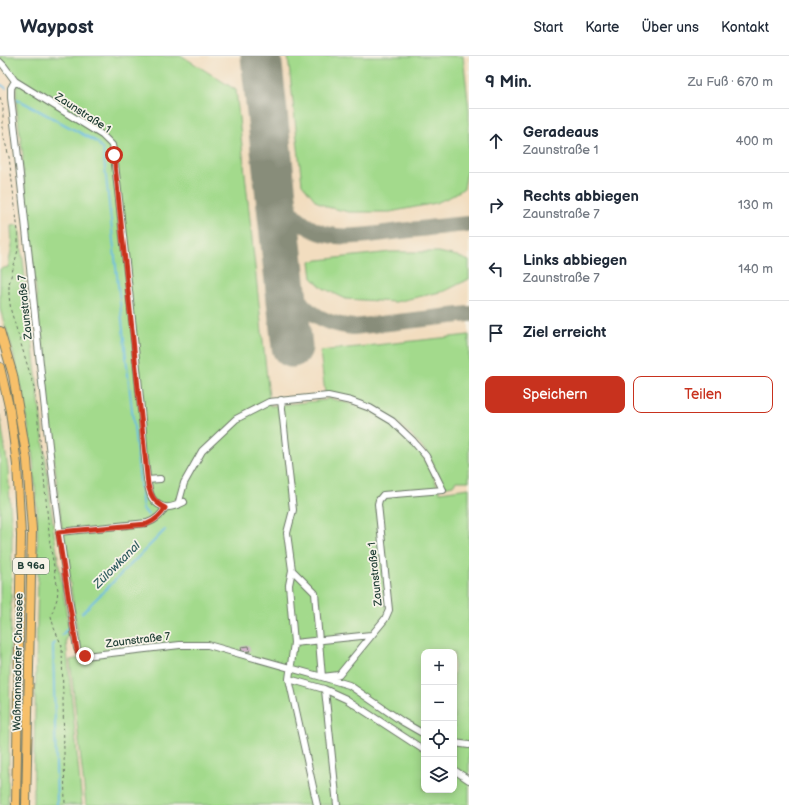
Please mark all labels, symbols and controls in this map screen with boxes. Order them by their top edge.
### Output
text: Waypost [20,16,94,39]
text: Start [533,19,563,36]
text: Karte [585,19,619,36]
text: Über uns [641,19,699,36]
text: Kontakt [721,19,769,36]
text: 9 Min. [485,72,532,92]
text: Zu Fuß · 670 m [688,74,773,90]
street label: Zaunstraße 1 [52,90,113,136]
text: Geradeaus [523,123,599,142]
icon: ahead [485,130,507,152]
text: 400 m [736,133,773,149]
text: Zaunstraße 1 [523,142,599,158]
route start [105,146,123,164]
text: Rechts abbiegen [523,187,639,206]
icon: right [485,194,507,216]
text: 130 m [738,197,773,213]
text: Zaunstraße 7 [523,206,600,222]
text: Links abbiegen [523,251,627,270]
icon: left [485,258,507,280]
text: 140 m [738,261,773,277]
text: Zaunstraße 7 [523,270,600,286]
street label: Zaunstraße 7 [15,273,35,341]
icon: arrive [485,322,507,344]
text: Ziel erreicht [523,323,606,342]
button: Speichern [485,376,625,413]
button: Teilen [633,376,773,413]
water label: Zülowkanal [90,538,144,592]
street label: Zaunstraße 1 [365,541,385,607]
road number: B 96a [13,558,49,574]
street label: Waßmannsdorfer Chaussee [10,592,26,731]
street label: Zaunstraße 7 [104,630,172,651]
route end [76,647,94,665]
map controls [421,649,457,793]
button: + [421,649,457,685]
button: − [421,685,457,721]
button: locate [421,721,457,757]
button: layers [421,757,457,793]

